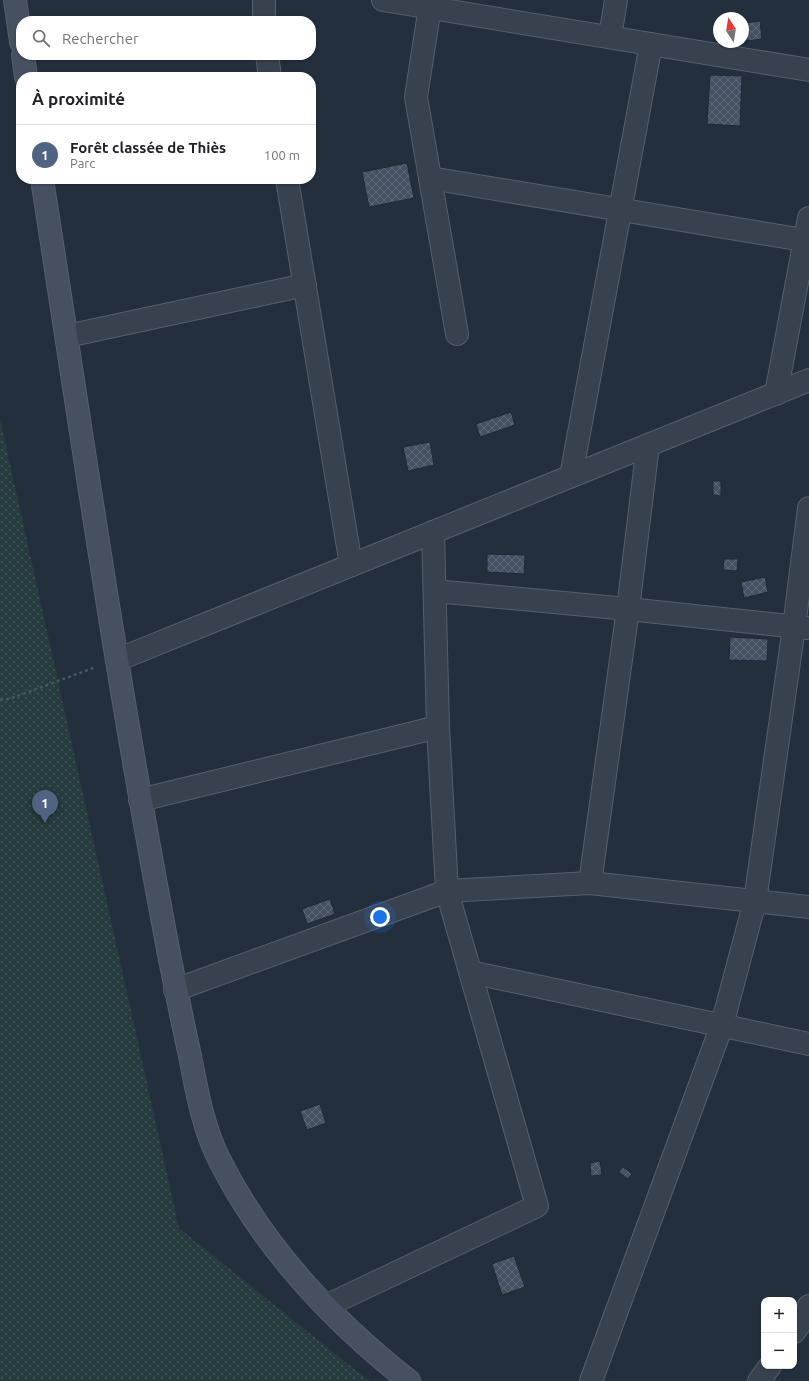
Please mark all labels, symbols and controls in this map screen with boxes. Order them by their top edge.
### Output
north arrow [713,12,749,48]
search box [16,16,316,60]
icon: search [30,27,52,49]
text: Rechercher [62,30,139,47]
text: À proximité [32,89,125,108]
text: Forêt classée de Thiès [70,139,226,156]
text: 1 [41,148,49,162]
text: 100 m [264,148,300,162]
text: Parc [70,156,95,170]
pin: 1 [32,790,58,823]
your location [370,907,390,927]
map controls [761,1297,797,1369]
button: + [761,1297,797,1333]
button: − [761,1333,797,1369]

